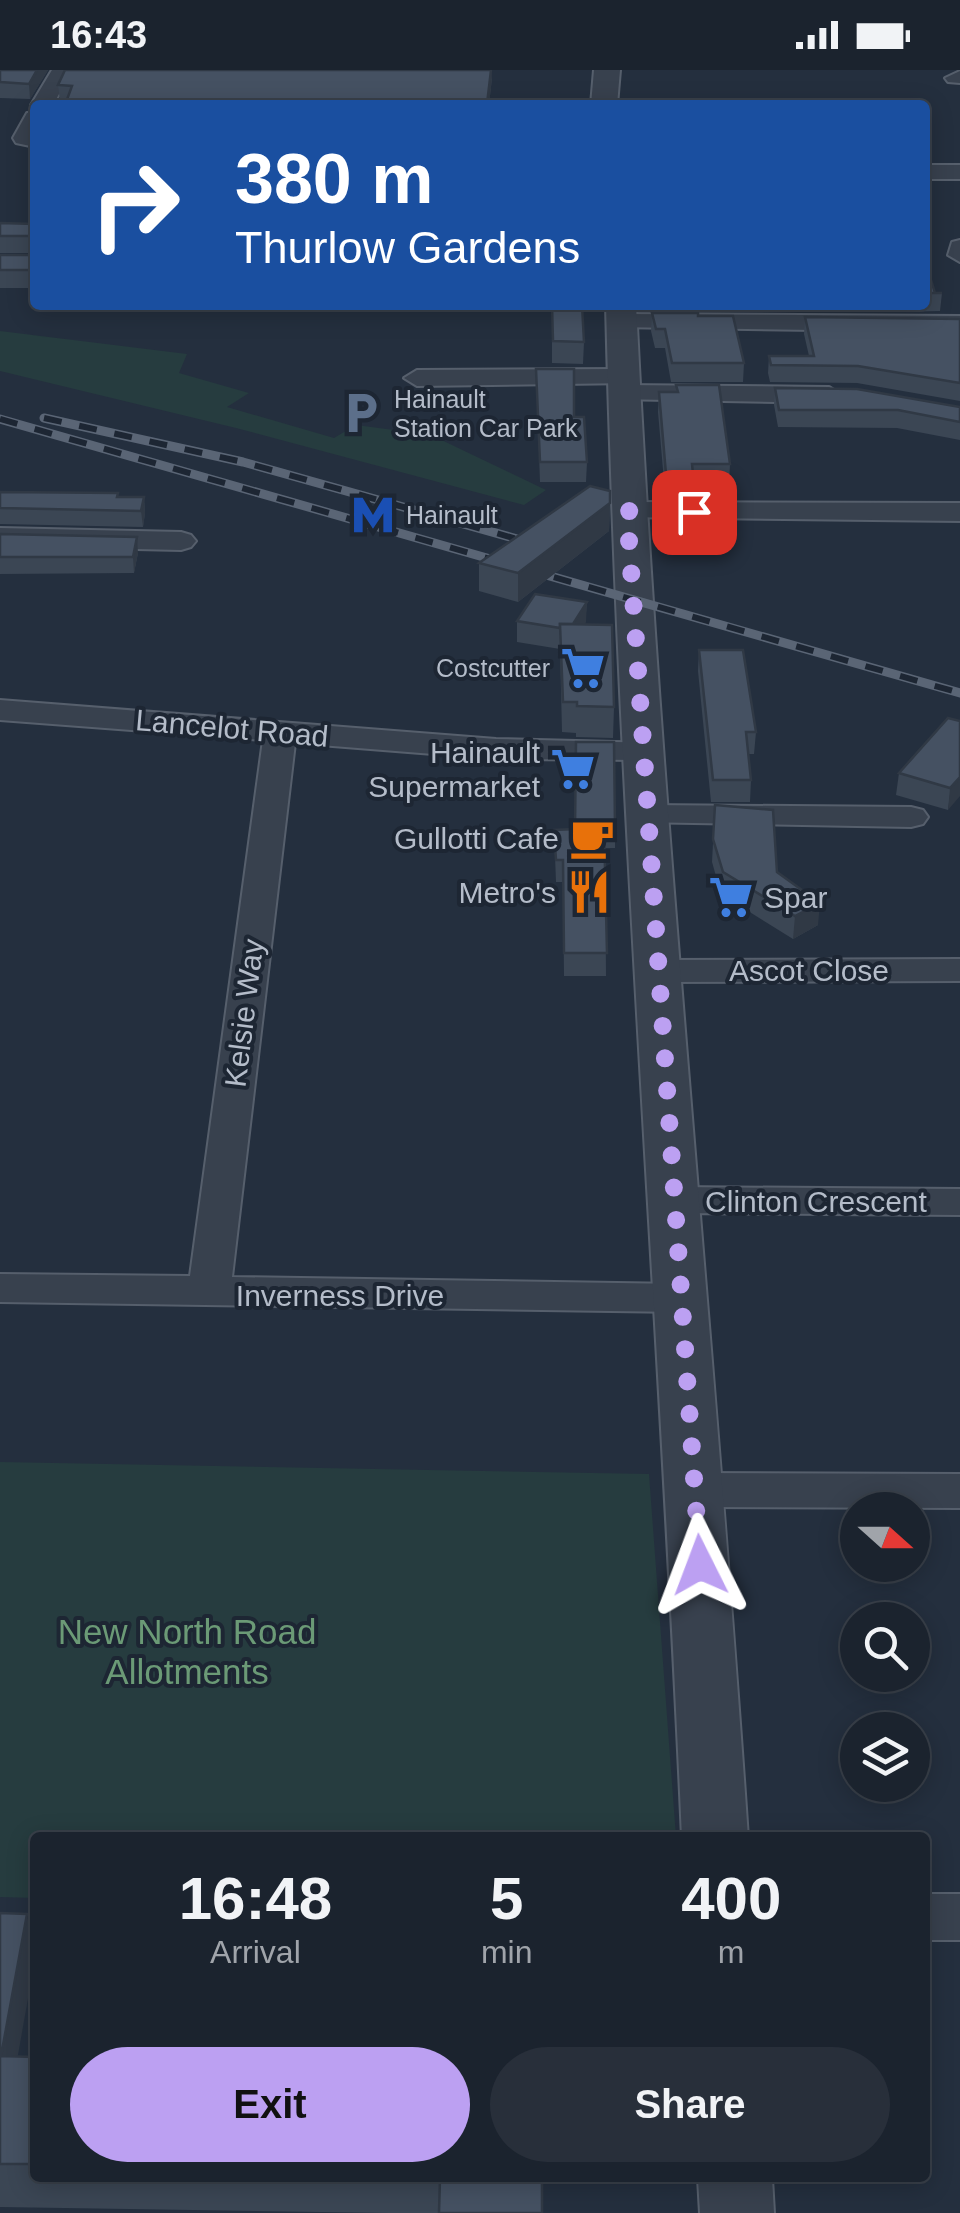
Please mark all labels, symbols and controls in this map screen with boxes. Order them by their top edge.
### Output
text: 16:43 [50,14,147,56]
icon: right [70,140,200,270]
text: 380 m [235,140,433,218]
text: Thurlow Gardens [235,222,580,273]
place label: Hainault Station Car Park [394,385,578,442]
parking icon: Hainault Station Car Park [337,389,385,437]
pin [652,470,737,555]
icon: arrive [667,485,722,540]
metro station icon: Hainault [349,491,397,539]
place label: Hainault [406,501,498,529]
supermarket icon: Costcutter [559,644,607,692]
place label: Costcutter [436,654,550,682]
street label: Lancelot Road [134,703,330,753]
place label: Hainault Supermarket [368,736,541,803]
supermarket icon: Hainault Supermarket [549,745,597,793]
cafe icon: Gullotti Cafe [568,814,616,862]
place label: Gullotti Cafe [394,822,559,855]
restaurant icon: Metro's [565,868,613,916]
supermarket icon: Spar [707,873,755,921]
place label: Metro's [459,876,556,909]
place label: Spar [764,881,827,914]
street label: Kelsie Way [219,937,269,1089]
street label: Ascot Close [729,954,889,987]
street label: Clinton Crescent [705,1185,928,1218]
street label: Inverness Drive [236,1279,444,1312]
north arrow [840,1492,930,1582]
map controls [840,1492,930,1802]
position arrow [648,1513,752,1617]
button: search [840,1602,930,1692]
park label: New North Road Allotments [58,1612,316,1691]
button: layers [840,1712,930,1802]
text: 16:48 [179,1865,332,1932]
text: 5 [490,1865,523,1932]
text: 400 [681,1865,781,1932]
text: Arrival [210,1934,301,1970]
text: min [481,1934,532,1970]
text: m [718,1934,745,1970]
button: Exit [70,2047,470,2162]
button: Share [490,2047,890,2162]

